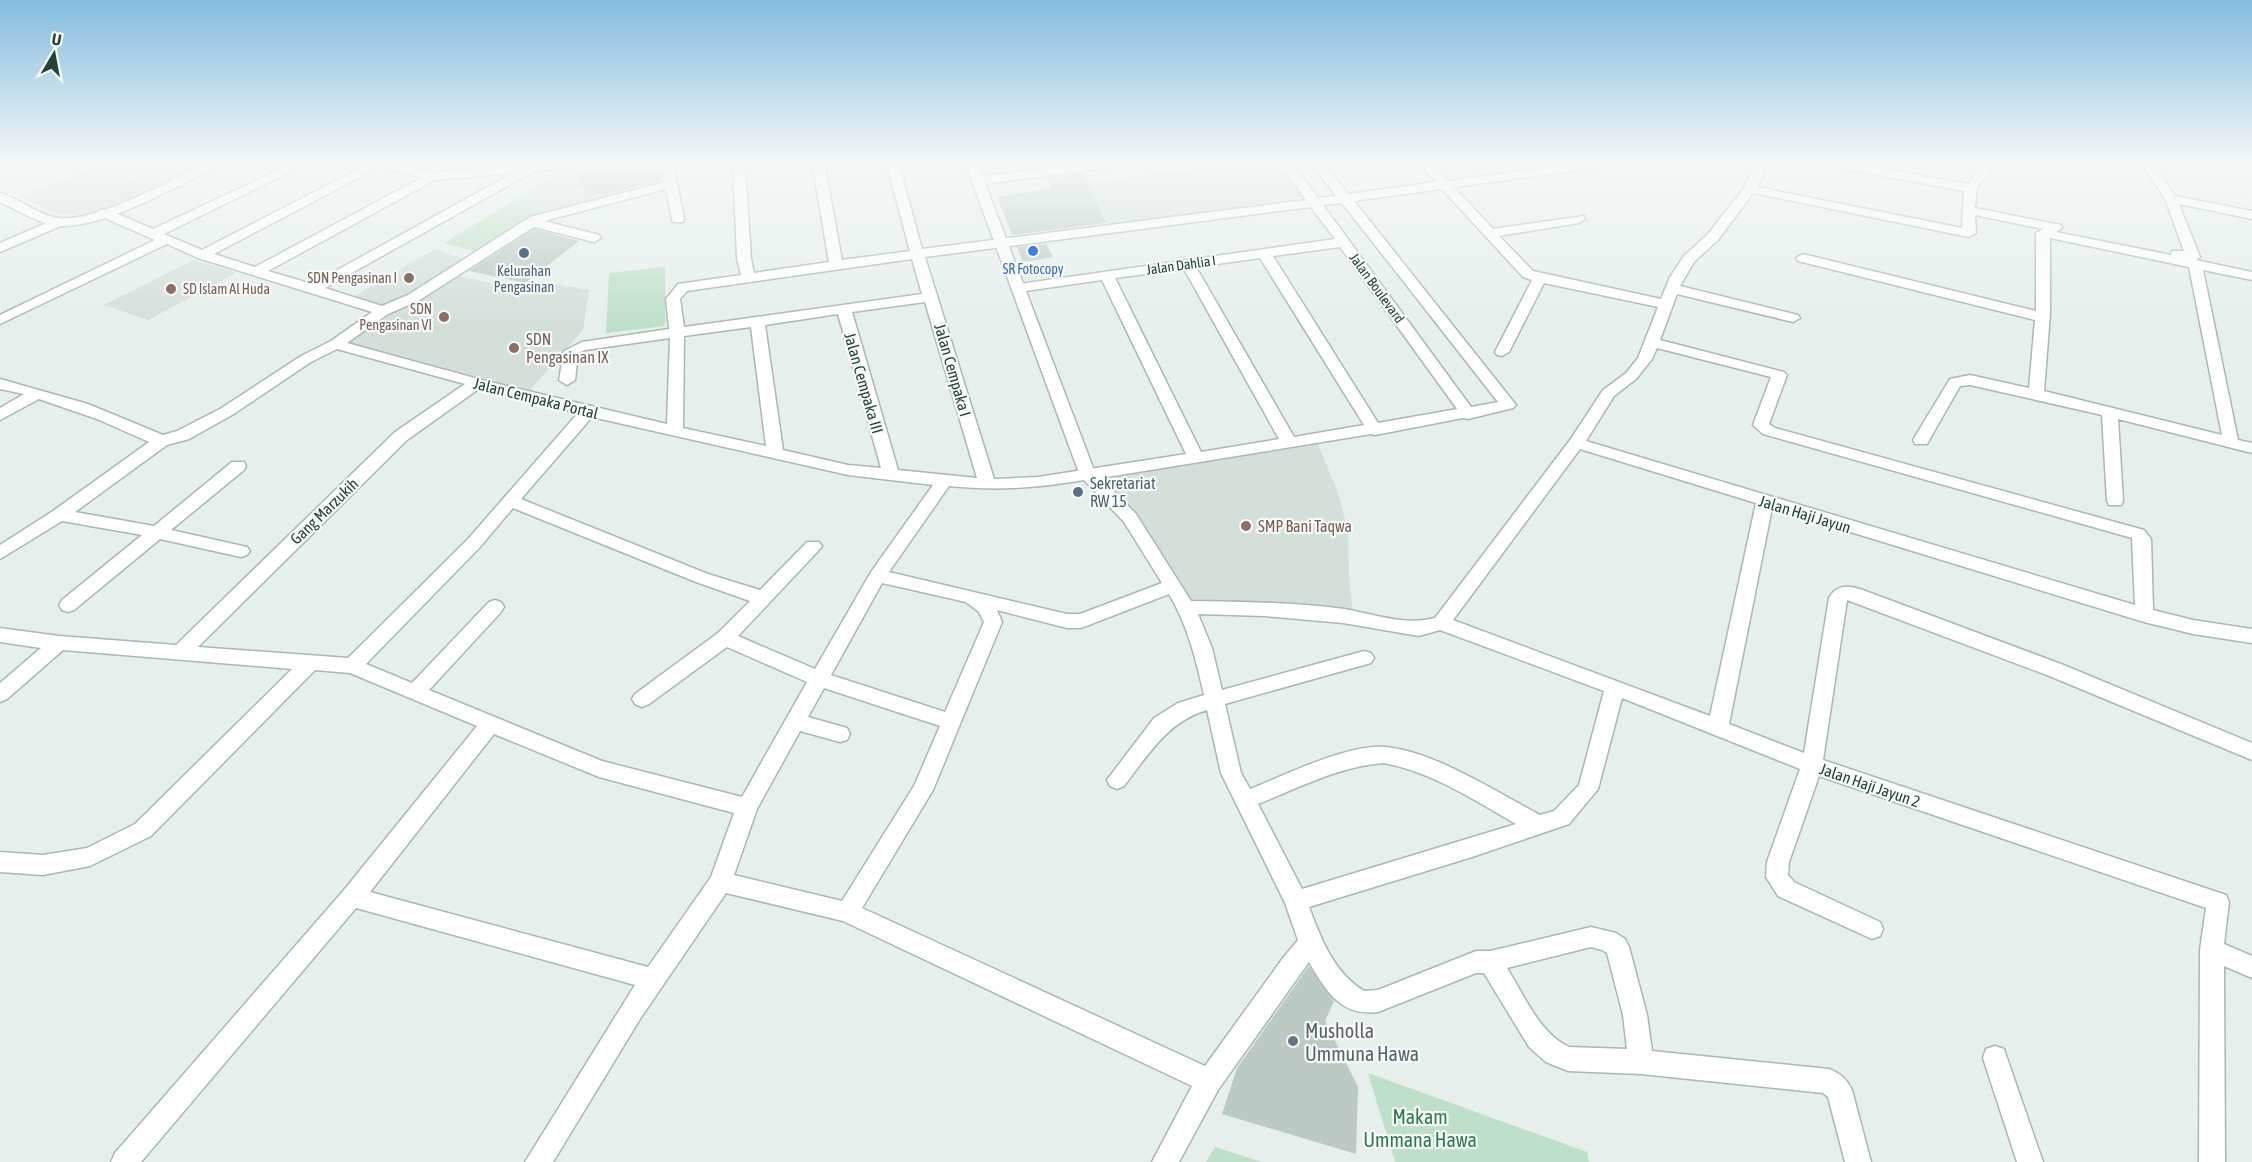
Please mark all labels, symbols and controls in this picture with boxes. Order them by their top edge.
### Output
north arrow [24,24,84,84]
text: U [50,30,63,49]
marker: SR Fotocopy [1026,244,1040,258]
marker: Kelurahan Pengasinan [517,246,531,260]
street label: Jalan Boulevard [1346,250,1408,326]
street label: Jalan Dahlia I [1145,252,1217,278]
place label: SR Fotocopy [1002,261,1064,277]
place label: Kelurahan Pengasinan [494,263,554,295]
place label: SDN Pengasinan I [307,270,397,286]
marker: SDN Pengasinan I [402,271,416,285]
place label: SD Islam Al Huda [183,281,270,297]
marker: SD Islam Al Huda [164,282,178,296]
place label: SDN Pengasinan VI [359,301,432,333]
marker: SDN Pengasinan VI [437,310,451,324]
street label: Jalan Cempaka I [930,321,975,419]
place label: SDN Pengasinan IX [526,330,609,367]
street label: Jalan Cempaka III [840,330,887,436]
marker: SDN Pengasinan IX [507,341,521,355]
street label: Jalan Cempaka Portal [472,374,601,423]
street label: Gang Marzukih [286,474,362,548]
place label: Sekretariat RW 15 [1090,474,1156,510]
marker: Sekretariat RW 15 [1071,485,1085,499]
street label: Jalan Haji Jayun [1757,491,1853,537]
place label: SMP Bani Taqwa [1258,517,1352,536]
marker: SMP Bani Taqwa [1239,519,1253,533]
street label: Jalan Haji Jayun 2 [1817,759,1922,812]
place label: Musholla Ummuna Hawa [1305,1019,1419,1065]
marker: Musholla Ummuna Hawa [1286,1034,1300,1048]
park label: Makam Ummana Hawa [1363,1105,1477,1151]

